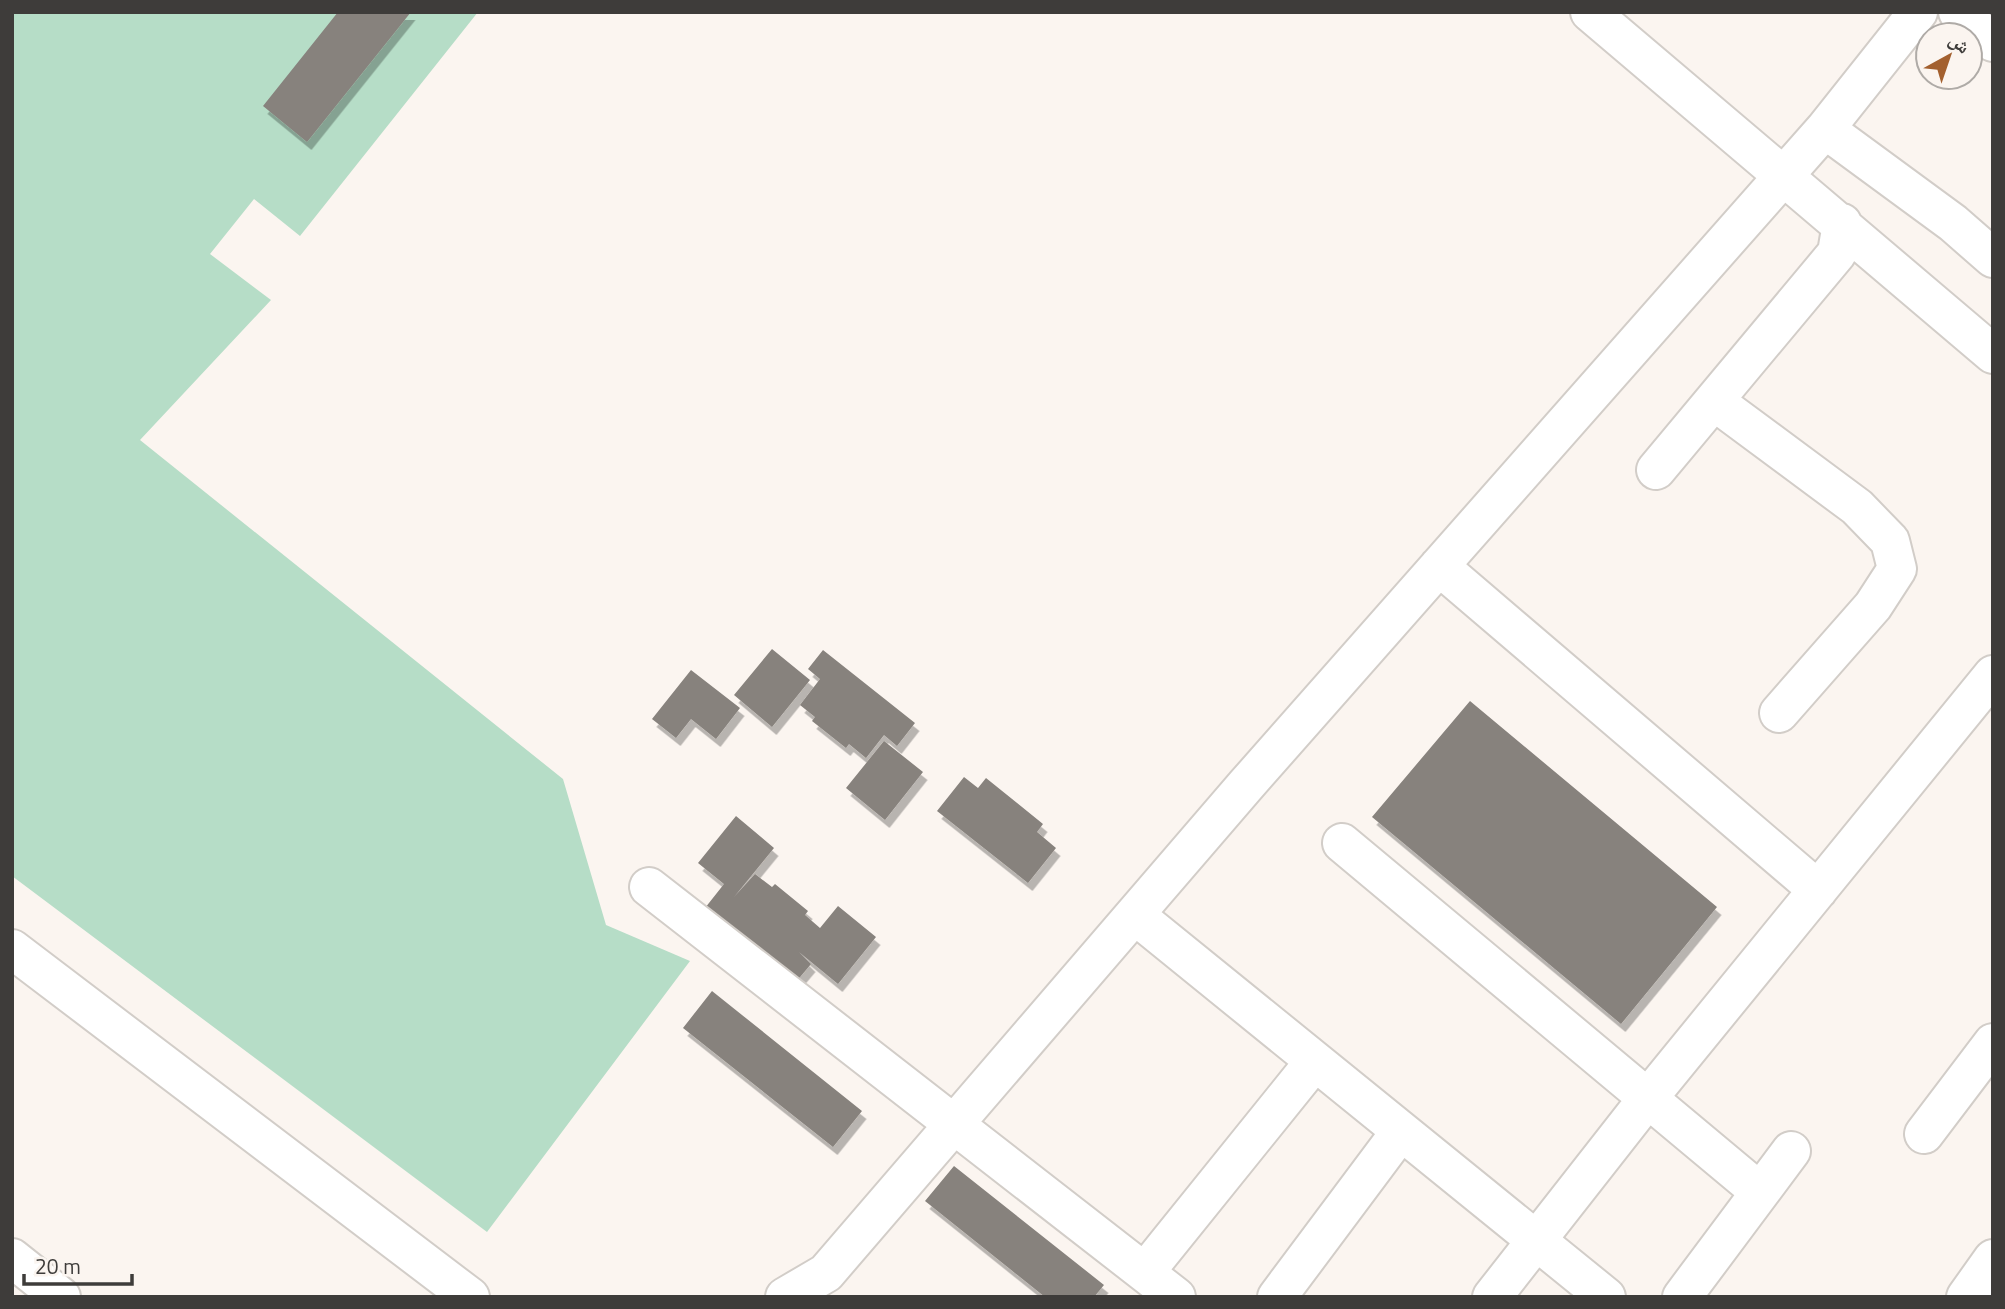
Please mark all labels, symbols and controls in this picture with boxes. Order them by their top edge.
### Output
north arrow [1914,21,1984,91]
text: ش [1943,25,1977,60]
scale bar [24,1242,133,1286]
text: 20 m [35,1250,81,1282]

